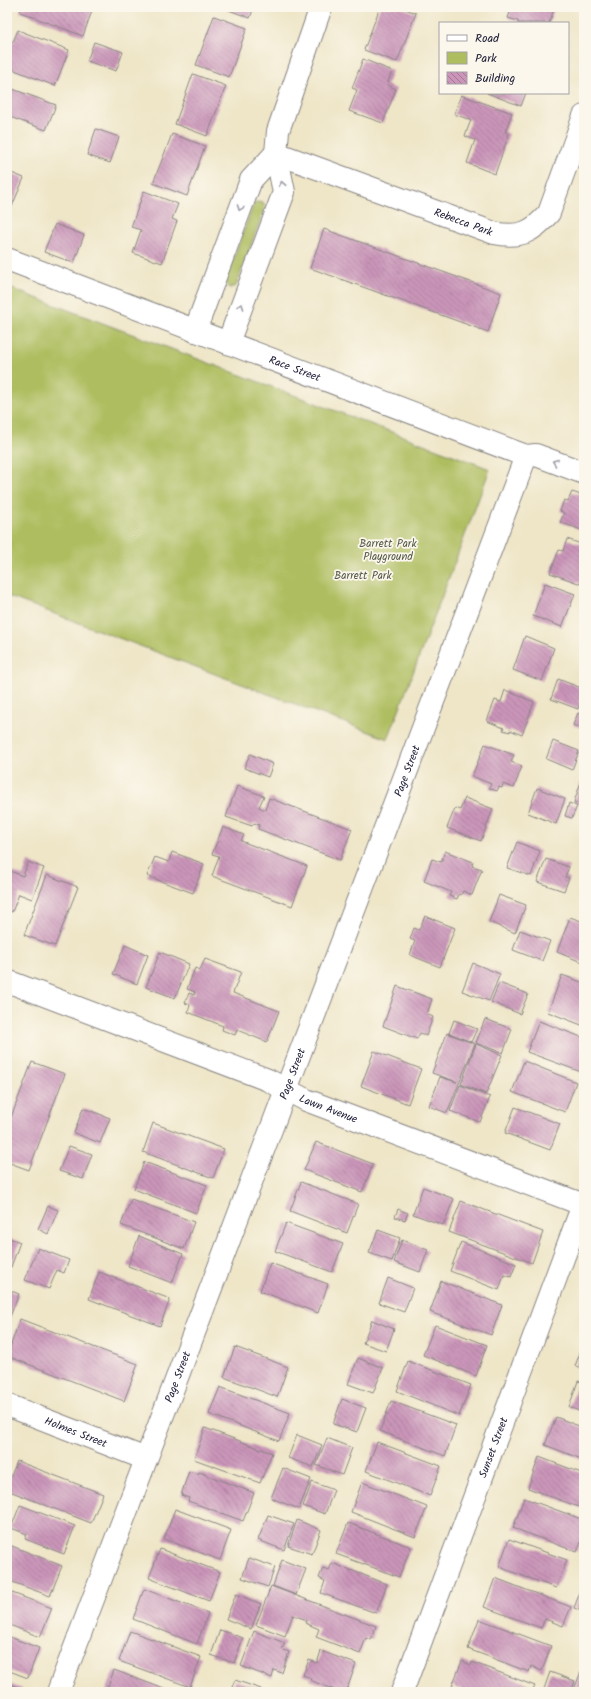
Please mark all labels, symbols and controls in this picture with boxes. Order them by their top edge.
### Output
legend [439,22,569,94]
text: Road [475,29,500,48]
text: Park [475,49,497,68]
text: Building [475,69,515,88]
one-way arrow [278,181,287,187]
one-way arrow [237,204,245,211]
street label: Rebecca Park [431,204,496,242]
one-way arrow [237,303,245,310]
street label: Race Street [266,351,324,387]
one-way arrow [552,459,559,467]
park label: Barrett Park Playground [359,535,417,566]
park label: Barrett Park [334,567,392,585]
street label: Page Street [390,742,426,799]
street label: Page Street [275,1045,311,1102]
street label: Lawn Avenue [295,1090,360,1129]
street label: Page Street [160,1348,196,1405]
street label: Holmes Street [42,1412,110,1453]
street label: Sunset Street [474,1414,514,1480]

